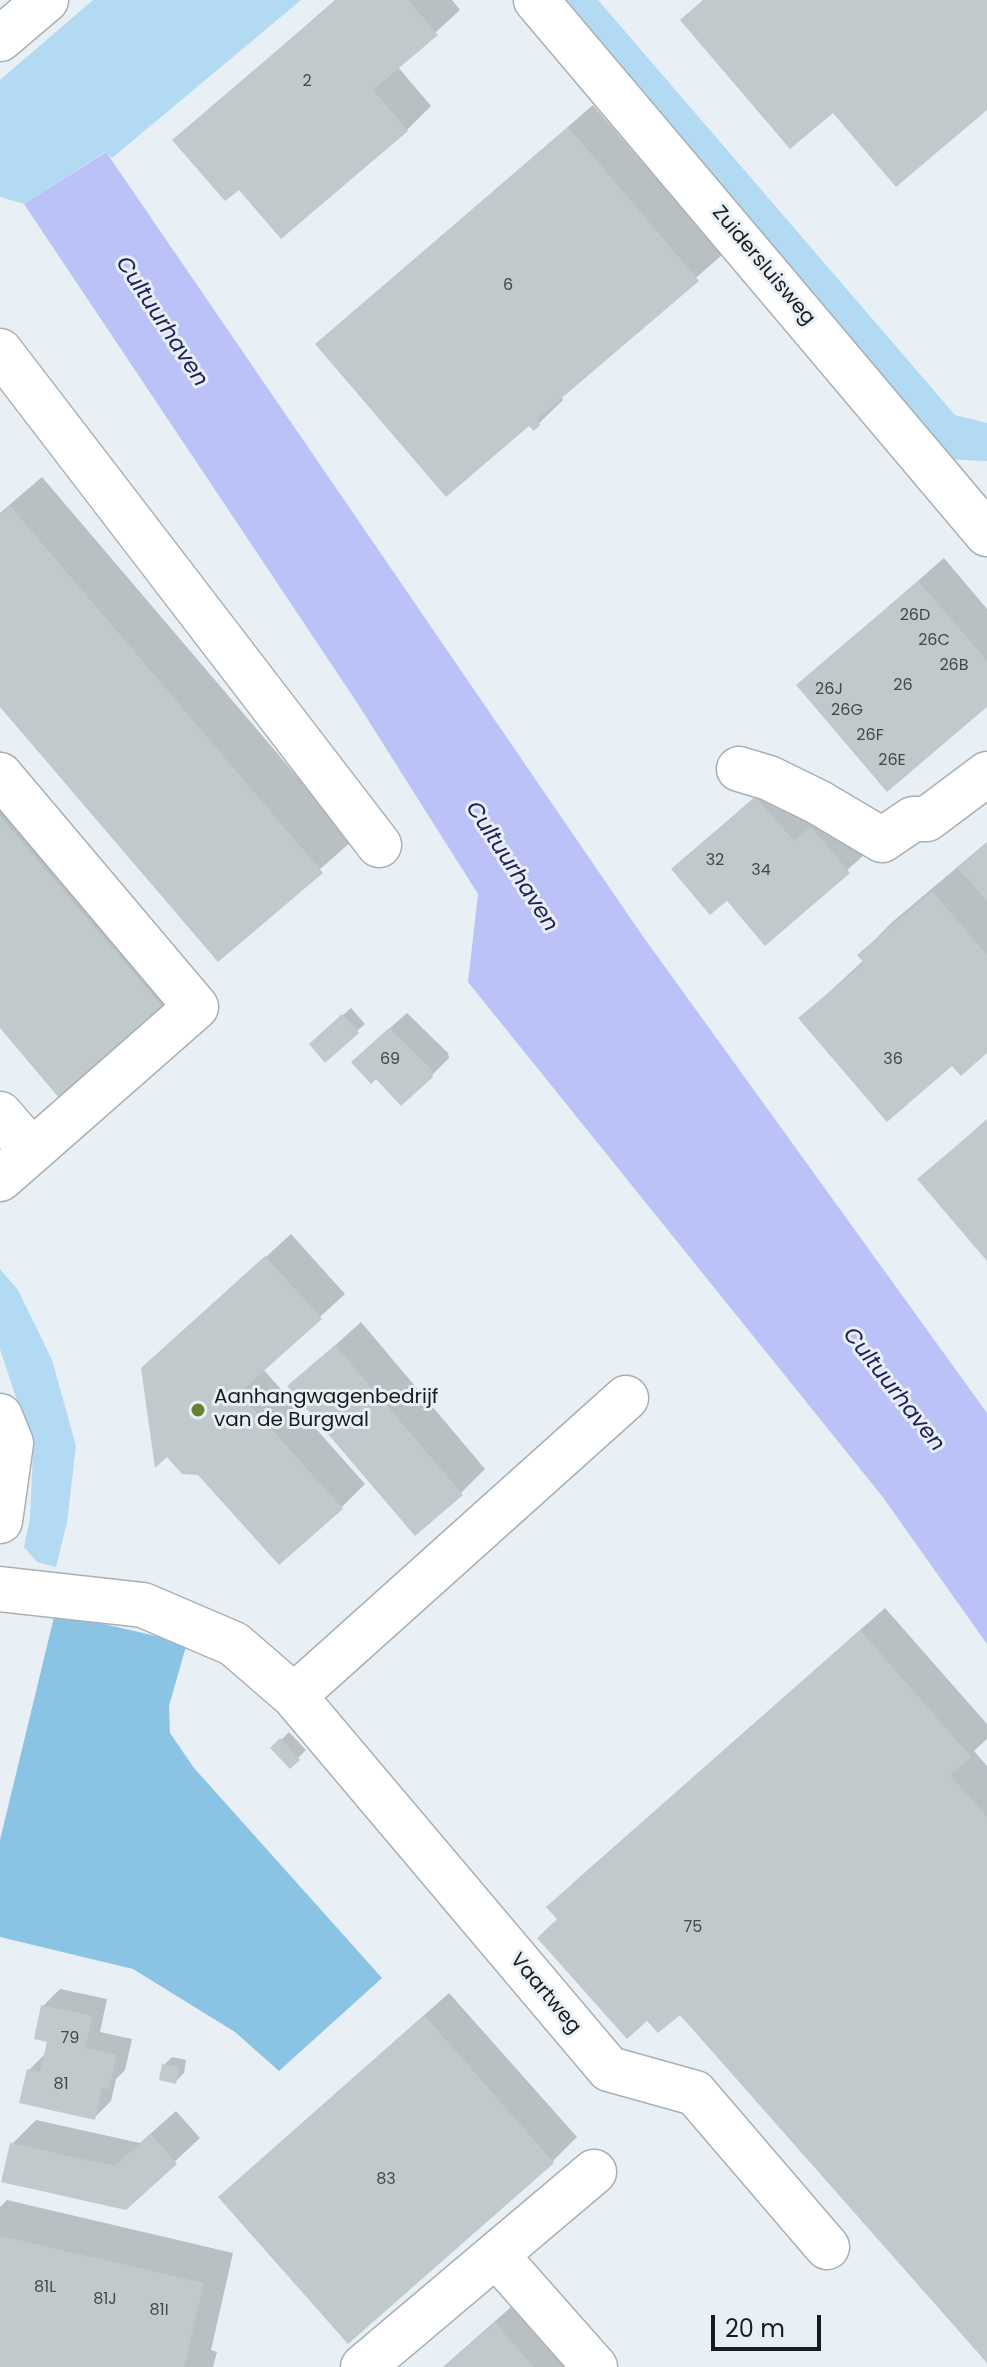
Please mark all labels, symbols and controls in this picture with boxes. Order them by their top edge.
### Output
house number: 2 [302,72,312,92]
street label: Zuidersluisweg [706,202,820,330]
water label: Cultuurhaven [109,252,213,392]
house number: 6 [503,276,513,296]
house number: 26D [900,606,930,626]
house number: 26C [918,631,950,651]
house number: 26B [939,656,969,676]
house number: 26 [893,676,913,696]
house number: 26J [815,680,843,700]
house number: 26G [831,701,863,721]
house number: 26F [856,726,884,746]
house number: 26E [878,751,906,771]
water label: Cultuurhaven [459,797,563,937]
house number: 32 [706,851,724,871]
house number: 34 [751,861,771,881]
house number: 69 [380,1050,400,1070]
house number: 36 [883,1050,903,1070]
water label: Cultuurhaven [836,1323,950,1457]
place label: Aanhangwagenbedrijf van de Burgwal [214,1386,438,1433]
marker: Aanhangwagenbedrijf van de Burgwal [189,1401,207,1419]
house number: 75 [684,1918,702,1938]
street label: Vaartweg [504,1949,586,2039]
house number: 79 [61,2029,79,2049]
house number: 81 [53,2075,69,2095]
house number: 83 [376,2170,396,2190]
house number: 81L [34,2278,56,2298]
house number: 81J [93,2290,117,2310]
scale bar [715,2299,825,2349]
house number: 81I [149,2301,169,2321]
text: 20 m [725,2312,785,2345]

